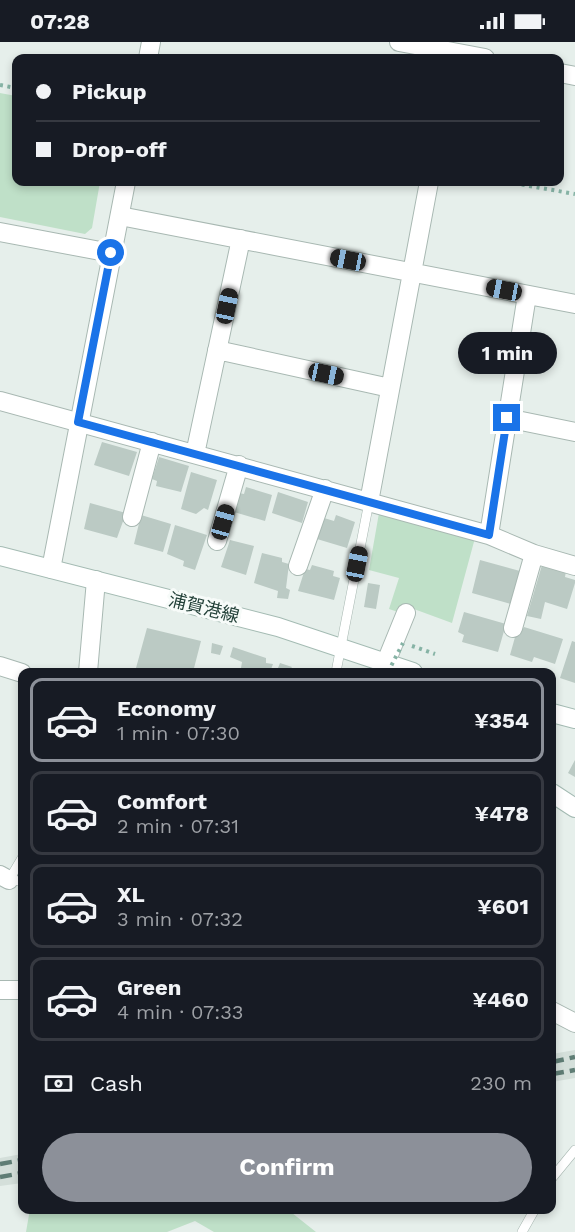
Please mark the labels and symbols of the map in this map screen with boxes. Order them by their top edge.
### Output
route start [97,239,124,266]
car [329,248,367,272]
car [485,278,523,302]
car [214,287,240,325]
callout: 1 min [458,331,556,373]
car [307,361,345,387]
route end [493,404,520,431]
car [209,502,237,542]
car [345,545,369,583]
street label: 浦賀港線 [167,589,242,626]

